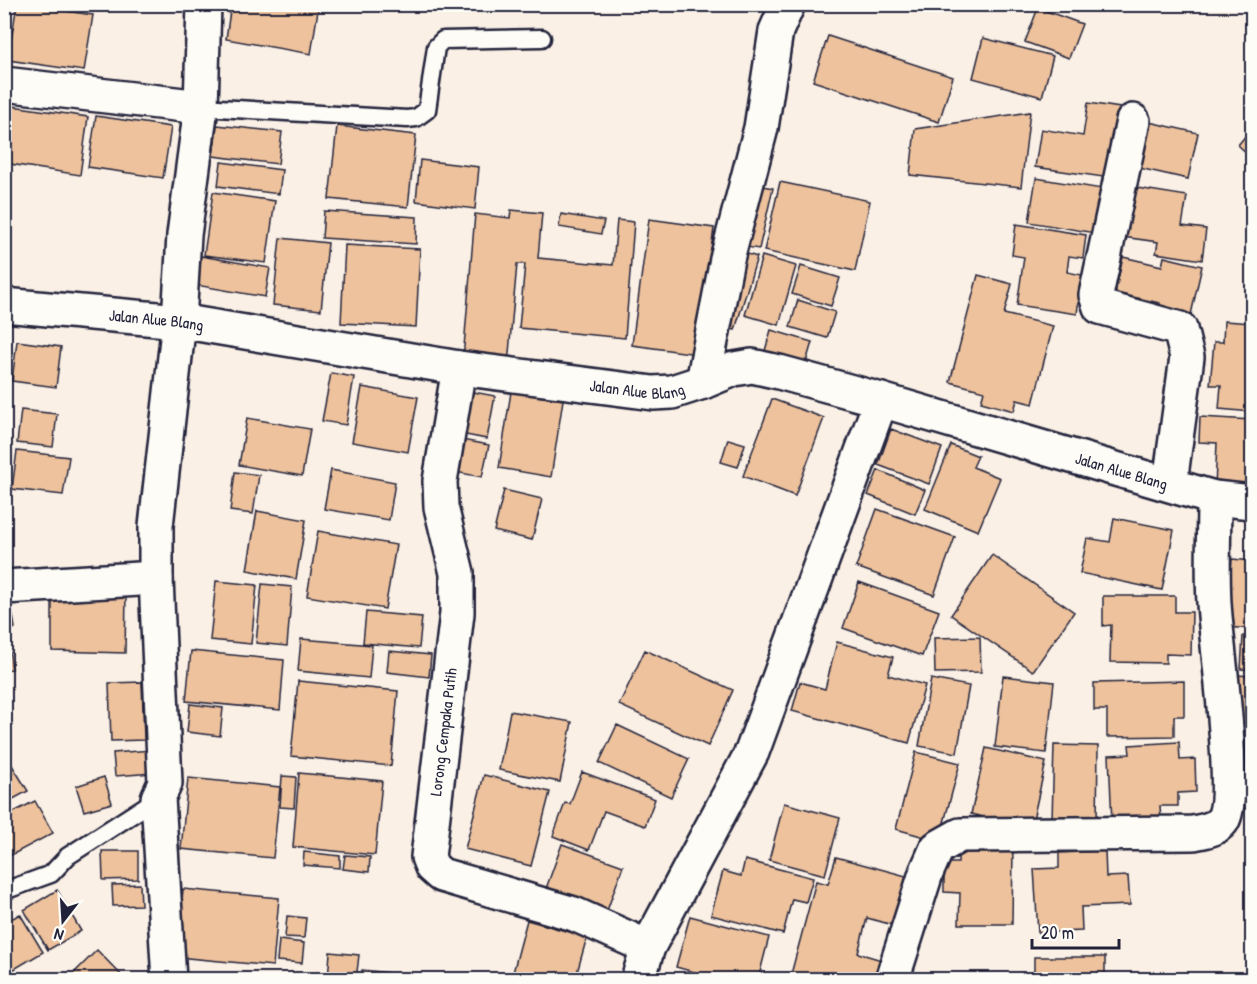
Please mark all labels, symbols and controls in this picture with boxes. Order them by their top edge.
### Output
street label: Jalan Alue Blang [108,304,205,336]
street label: Jalan Alue Blang [588,374,687,404]
street label: Jalan Alue Blang [1073,447,1170,495]
street label: Lorong Cempaka Putih [424,667,462,797]
north arrow [33,891,93,951]
scale bar [1032,912,1119,950]
text: 20 m [1041,920,1074,945]
text: N [51,923,66,947]

